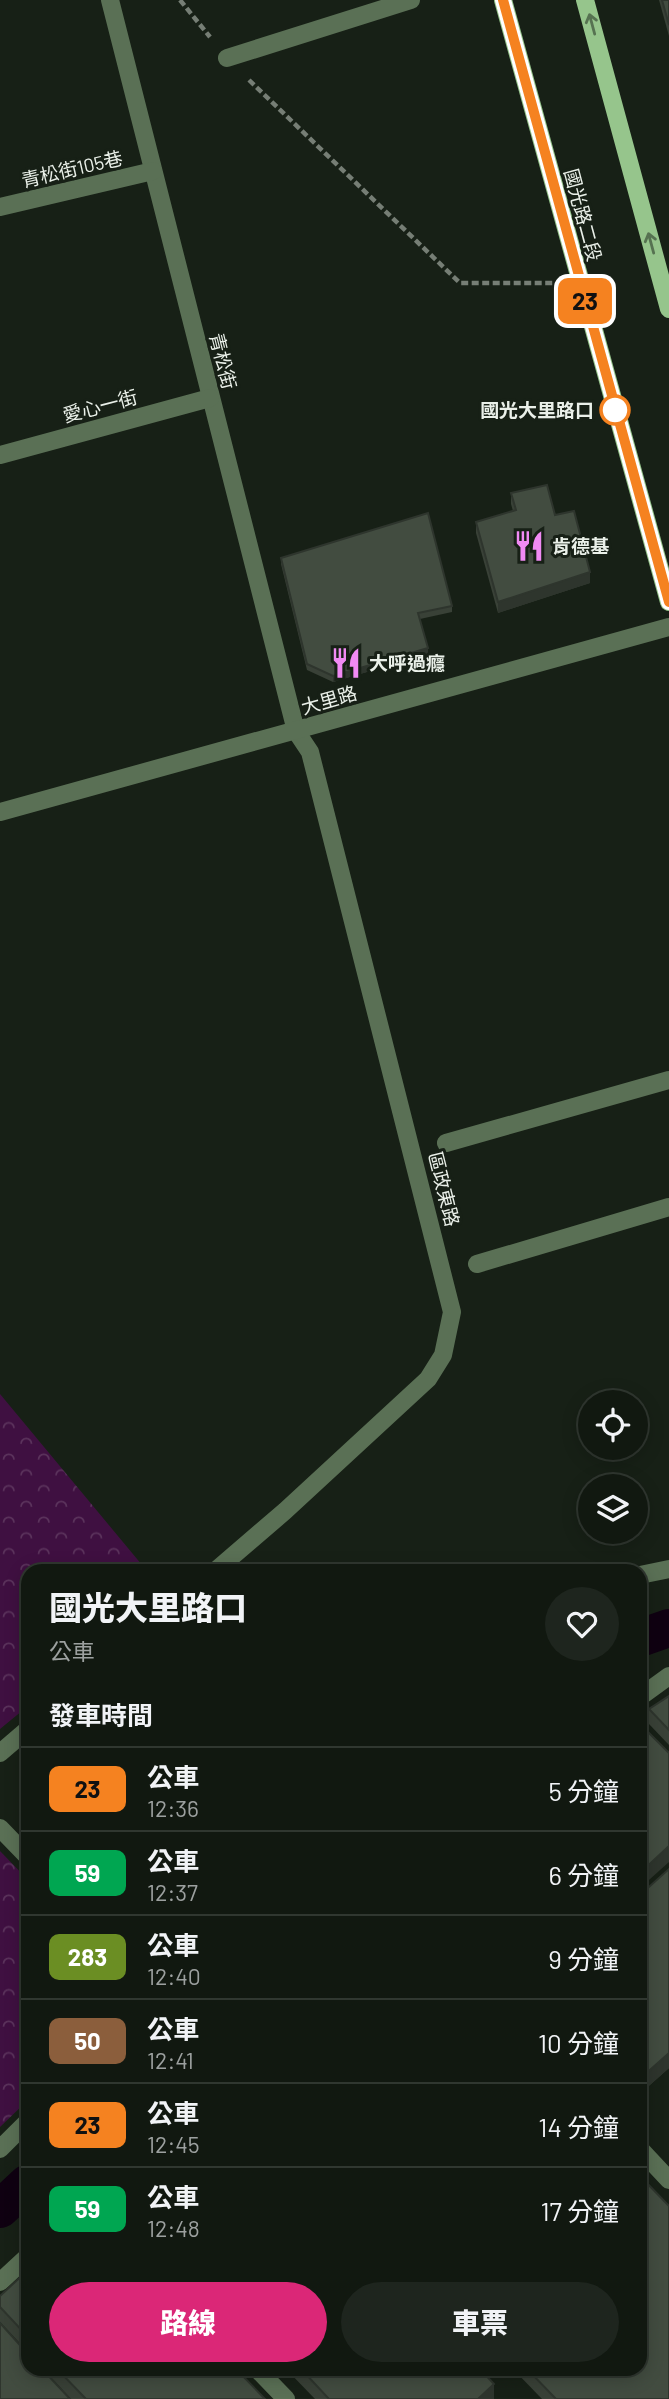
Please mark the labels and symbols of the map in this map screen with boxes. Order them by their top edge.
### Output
one-way arrow [585,13,598,36]
street label: 青松街105巷 [19,146,125,191]
street label: 國光路二段 [560,166,607,264]
one-way arrow [644,233,657,255]
line badge: 23 [554,278,616,324]
street label: 青松街 [205,330,242,391]
street label: 愛心一街 [60,385,140,426]
marker: 國光大里路口 [600,395,630,425]
place label: 國光大里路口 [480,398,594,421]
restaurant icon: 肯德基 [512,529,546,563]
place label: 肯德基 [552,534,610,557]
restaurant icon: 大呼過癮 [329,646,363,680]
place label: 大呼過癮 [369,651,445,674]
street label: 大里路 [298,681,359,718]
street label: 區政東路 [424,1149,465,1229]

